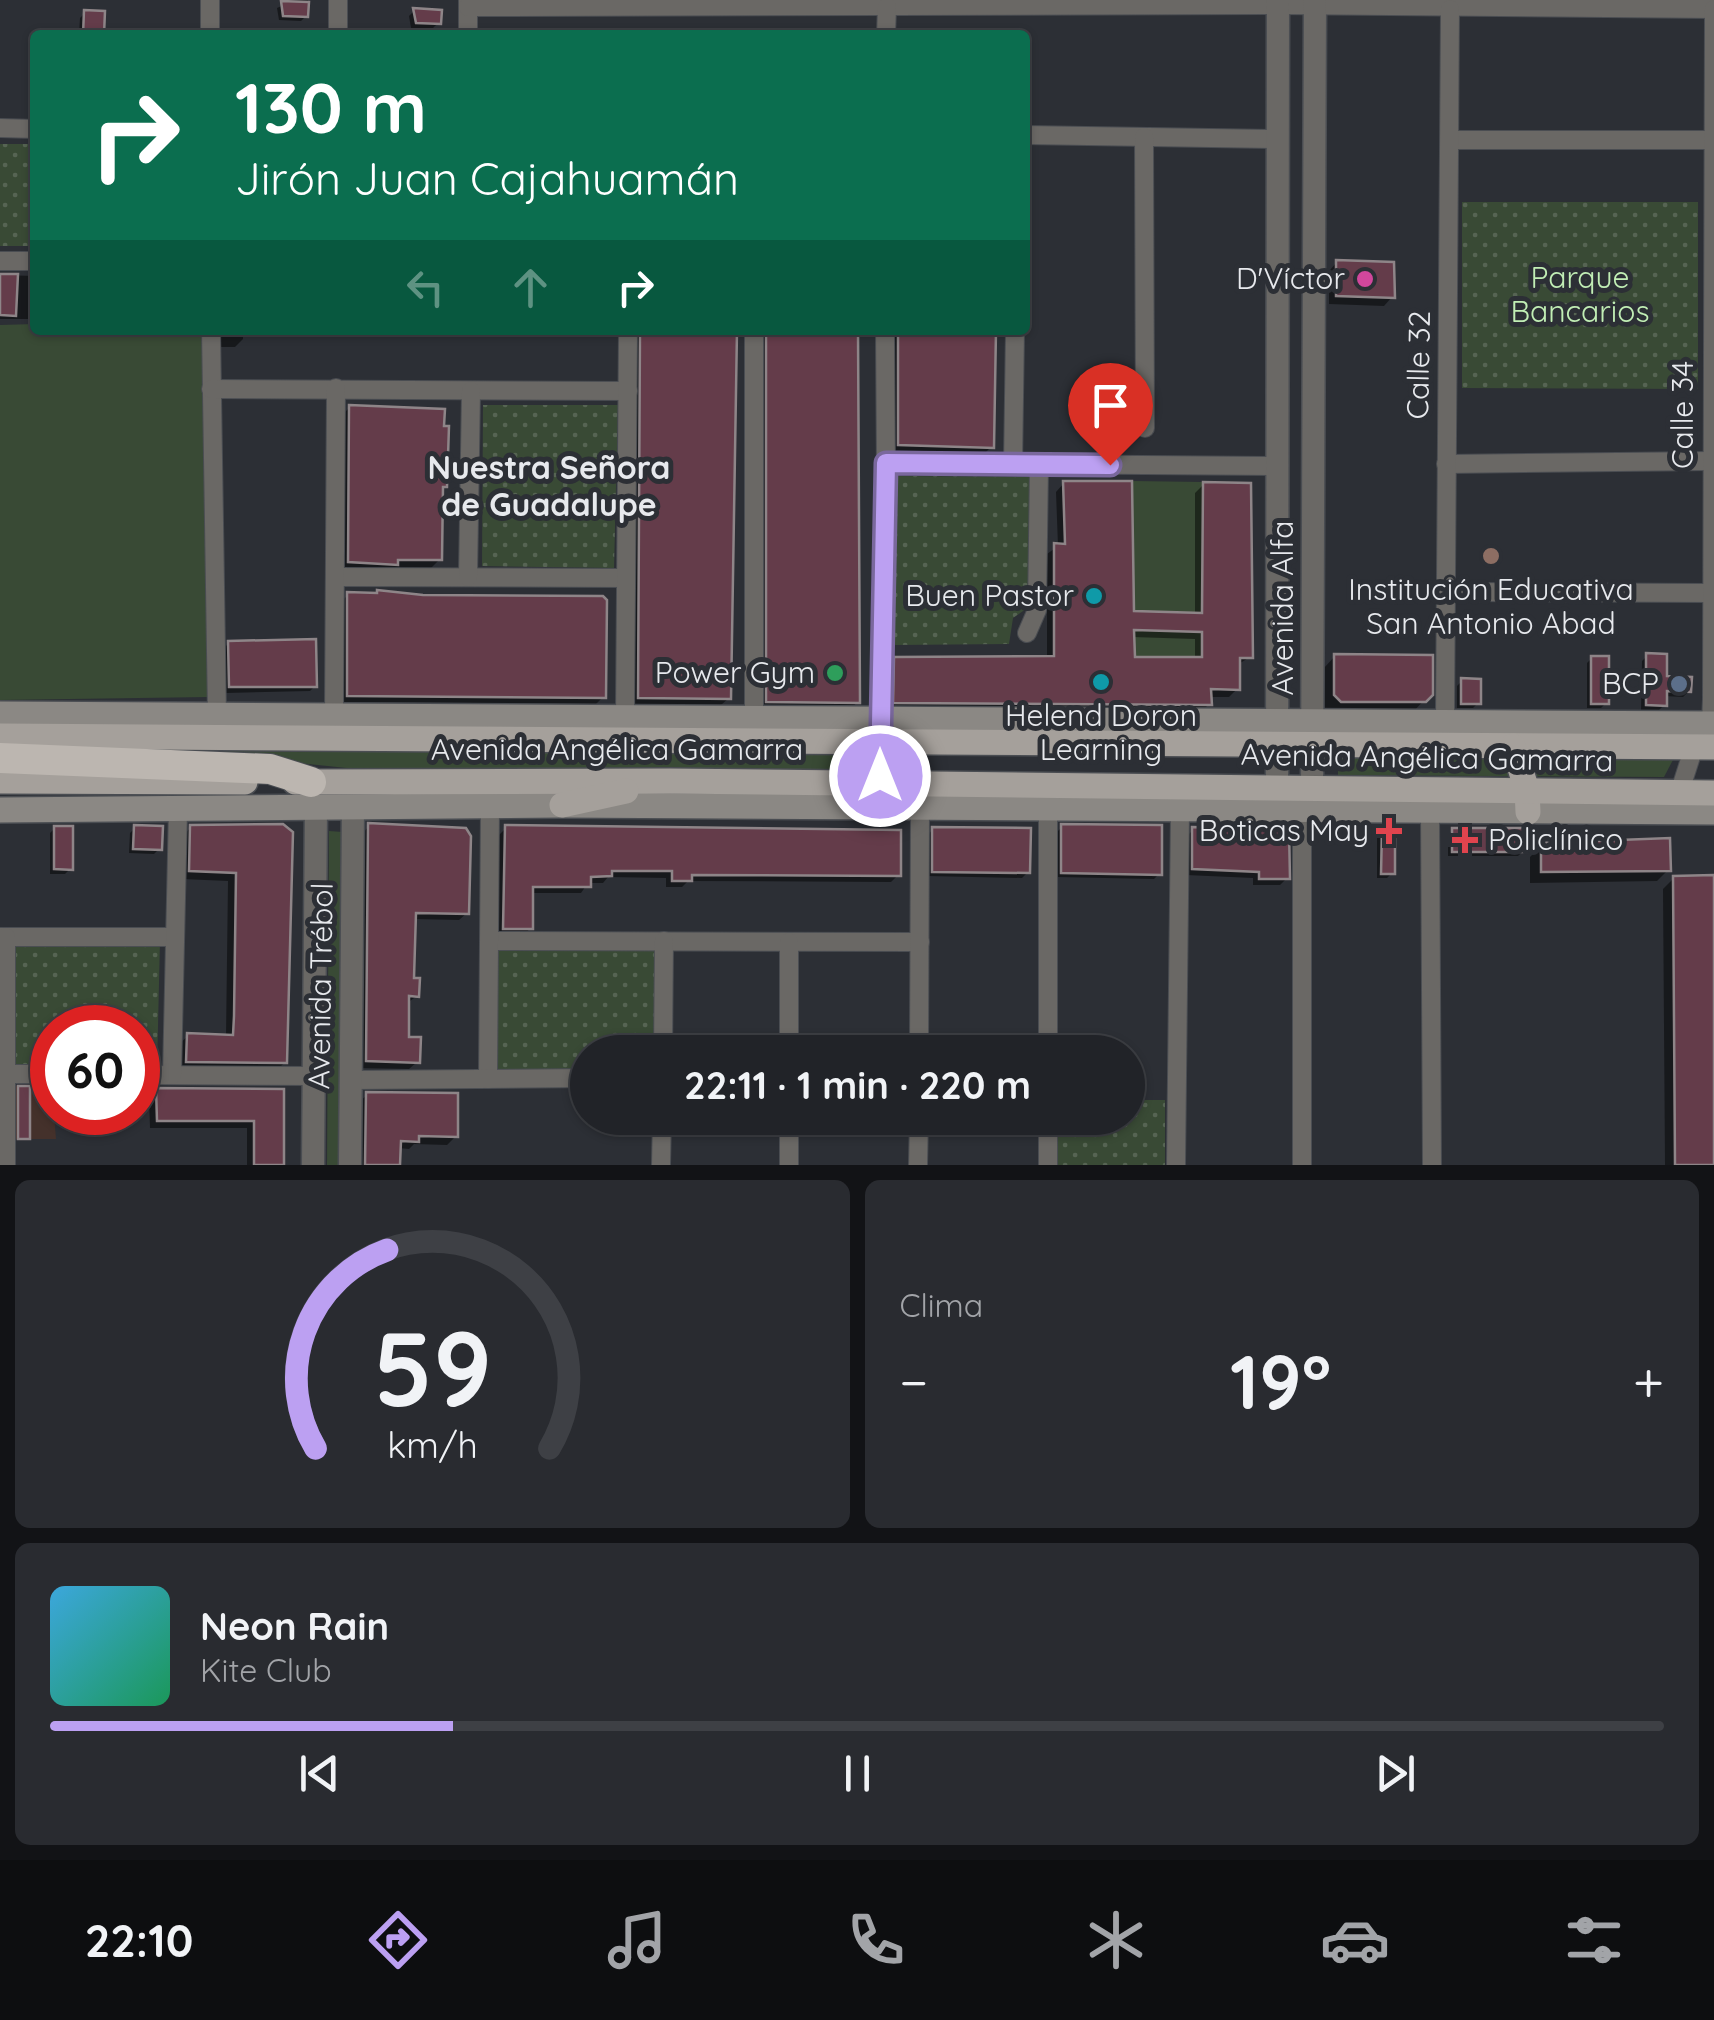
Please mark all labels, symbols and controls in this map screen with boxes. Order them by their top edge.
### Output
text: 130 m [235,63,427,151]
icon: right [70,70,200,200]
text: Jirón Juan Cajahuamán [235,150,739,206]
park label: Parque Bancarios [1511,258,1649,330]
place label: D'Víctor [1236,259,1345,297]
icon: left [398,260,453,315]
icon: ahead [503,260,558,315]
icon: right [608,260,663,315]
marker: D'Víctor [1354,268,1376,290]
street label: Calle 32 [1398,310,1438,420]
street label: Calle 34 [1663,361,1701,469]
pin [1068,363,1153,466]
icon: arrive [1083,378,1138,433]
district label: Nuestra Señora de Guadalupe [428,447,670,524]
street label: Avenida Alfa [1263,521,1301,695]
marker: Institución Educativa San Antonio Abad [1480,545,1502,567]
place label: Institución Educativa San Antonio Abad [1348,570,1634,642]
place label: Buen Pastor [905,576,1074,614]
marker: Buen Pastor [1083,585,1105,607]
place label: Power Gym [655,653,815,691]
marker: Power Gym [824,662,846,684]
place label: BCP [1602,664,1659,702]
marker: Helend Doron Learning [1090,671,1112,693]
marker: BCP [1668,673,1690,695]
place label: Helend Doron Learning [1005,696,1197,768]
position arrow [828,724,932,828]
street label: Avenida Angélica Gamarra [431,730,803,768]
street label: Avenida Angélica Gamarra [1240,735,1614,779]
place label: Boticas May [1199,811,1369,849]
marker: Boticas May [1378,820,1400,842]
place label: Policlínico [1488,820,1623,858]
marker: Policlínico [1452,827,1478,853]
street label: Avenida Trébol [299,882,341,1090]
speed limit sign: 60 [30,1005,160,1135]
text: 22:11 · 1 min · 220 m [684,1061,1031,1109]
text: Clima [900,1285,983,1325]
text: 59 [373,1302,492,1432]
text: 19° [1230,1334,1331,1428]
text: − [900,1347,928,1416]
text: + [1633,1347,1664,1416]
text: km/h [387,1422,478,1467]
text: Neon Rain [200,1602,389,1650]
text: Kite Club [200,1650,332,1690]
icon: previous [292,1746,347,1801]
icon: pause [830,1746,885,1801]
icon: next [1368,1746,1423,1801]
icon: directions [363,1905,433,1975]
icon: music [602,1905,672,1975]
icon: phone [841,1905,911,1975]
icon: climate [1081,1905,1151,1975]
icon: car [1320,1905,1390,1975]
icon: filters [1559,1905,1629,1975]
text: 22:10 [85,1912,193,1968]

